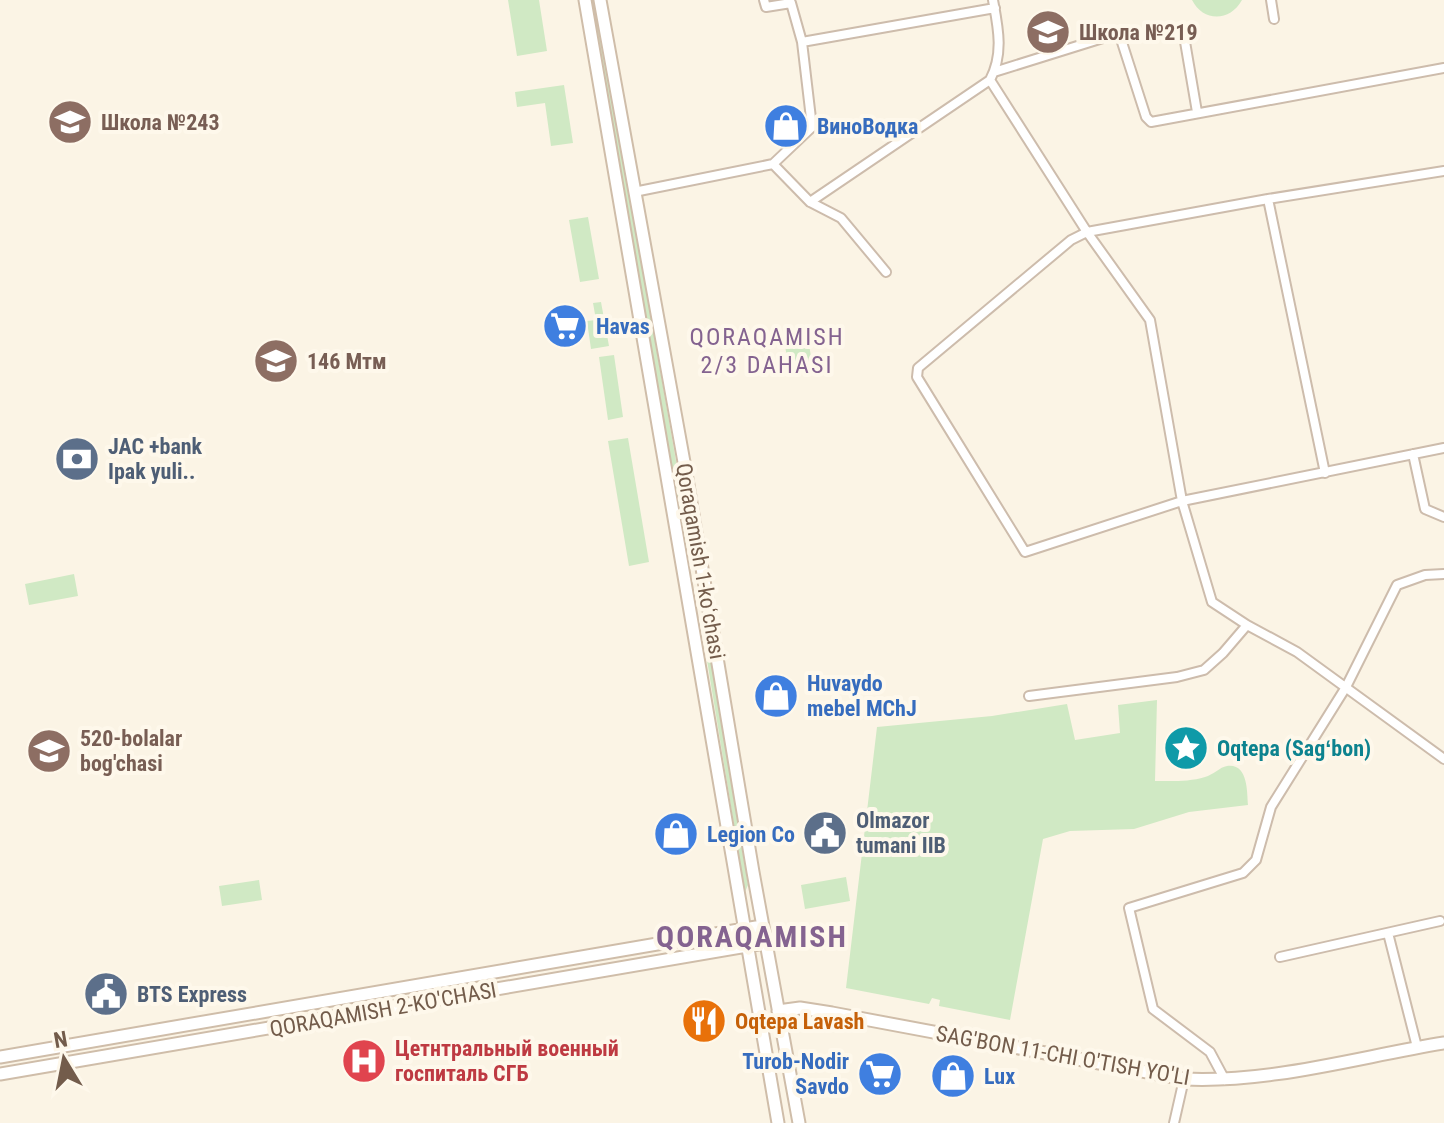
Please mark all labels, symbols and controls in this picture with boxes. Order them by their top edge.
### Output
school or university icon: Школа №219 [1024,8,1072,56]
place label: Школа №219 [1079,20,1198,45]
school or university icon: Школа №243 [46,98,94,146]
shop icon: ВиноВодка [762,102,810,150]
place label: Школа №243 [101,110,220,135]
place label: ВиноВодка [817,114,918,139]
supermarket icon: Havas [541,302,589,350]
place label: Havas [596,314,650,339]
district label: QORAQAMISH 2/3 DAHASI [689,323,845,379]
school or university icon: 146 Мтм [252,337,300,385]
place label: 146 Мтм [307,349,387,374]
place label: JAC +bank Ipak yuli.. [108,434,203,484]
bank icon: JAC +bank Ipak yuli.. [53,435,101,483]
street label: Qoraqamish 1-koʻchasi [671,461,730,661]
place label: Huvaydo mebel MChJ [807,671,917,721]
shop icon: Huvaydo mebel MChJ [752,672,800,720]
place icon: Oqtepa (Sagʻbon) [1162,724,1210,772]
place label: 520-bolalar bog'chasi [80,726,182,776]
school or university icon: 520-bolalar bog'chasi [25,727,73,775]
place label: Oqtepa (Sagʻbon) [1217,736,1371,761]
place label: Olmazor tumani IIB [856,808,946,858]
public building icon: Olmazor tumani IIB [801,809,849,857]
shop icon: Legion Co [652,810,700,858]
place label: Legion Co [707,822,795,847]
district label: QORAQAMISH [656,919,848,954]
public building icon: BTS Express [82,970,130,1018]
street label: QORAQAMISH 2-KO'CHASI [268,977,498,1042]
place label: BTS Express [137,982,247,1007]
restaurant icon: Oqtepa Lavash [680,997,728,1045]
place label: Oqtepa Lavash [735,1009,864,1034]
north arrow [24,1019,104,1099]
street label: SAG'BON 11-CHI O'TISH YO'LI [934,1021,1192,1090]
text: N [52,1026,69,1053]
place label: Цетнтральный военный госпиталь СГБ [395,1036,619,1086]
hospital icon: Цетнтральный военный госпиталь СГБ [340,1037,388,1085]
place label: Turob-Nodir Savdo [742,1049,849,1099]
supermarket icon: Turob-Nodir Savdo [856,1050,904,1098]
shop icon: Lux [929,1052,977,1100]
place label: Lux [984,1064,1015,1089]

